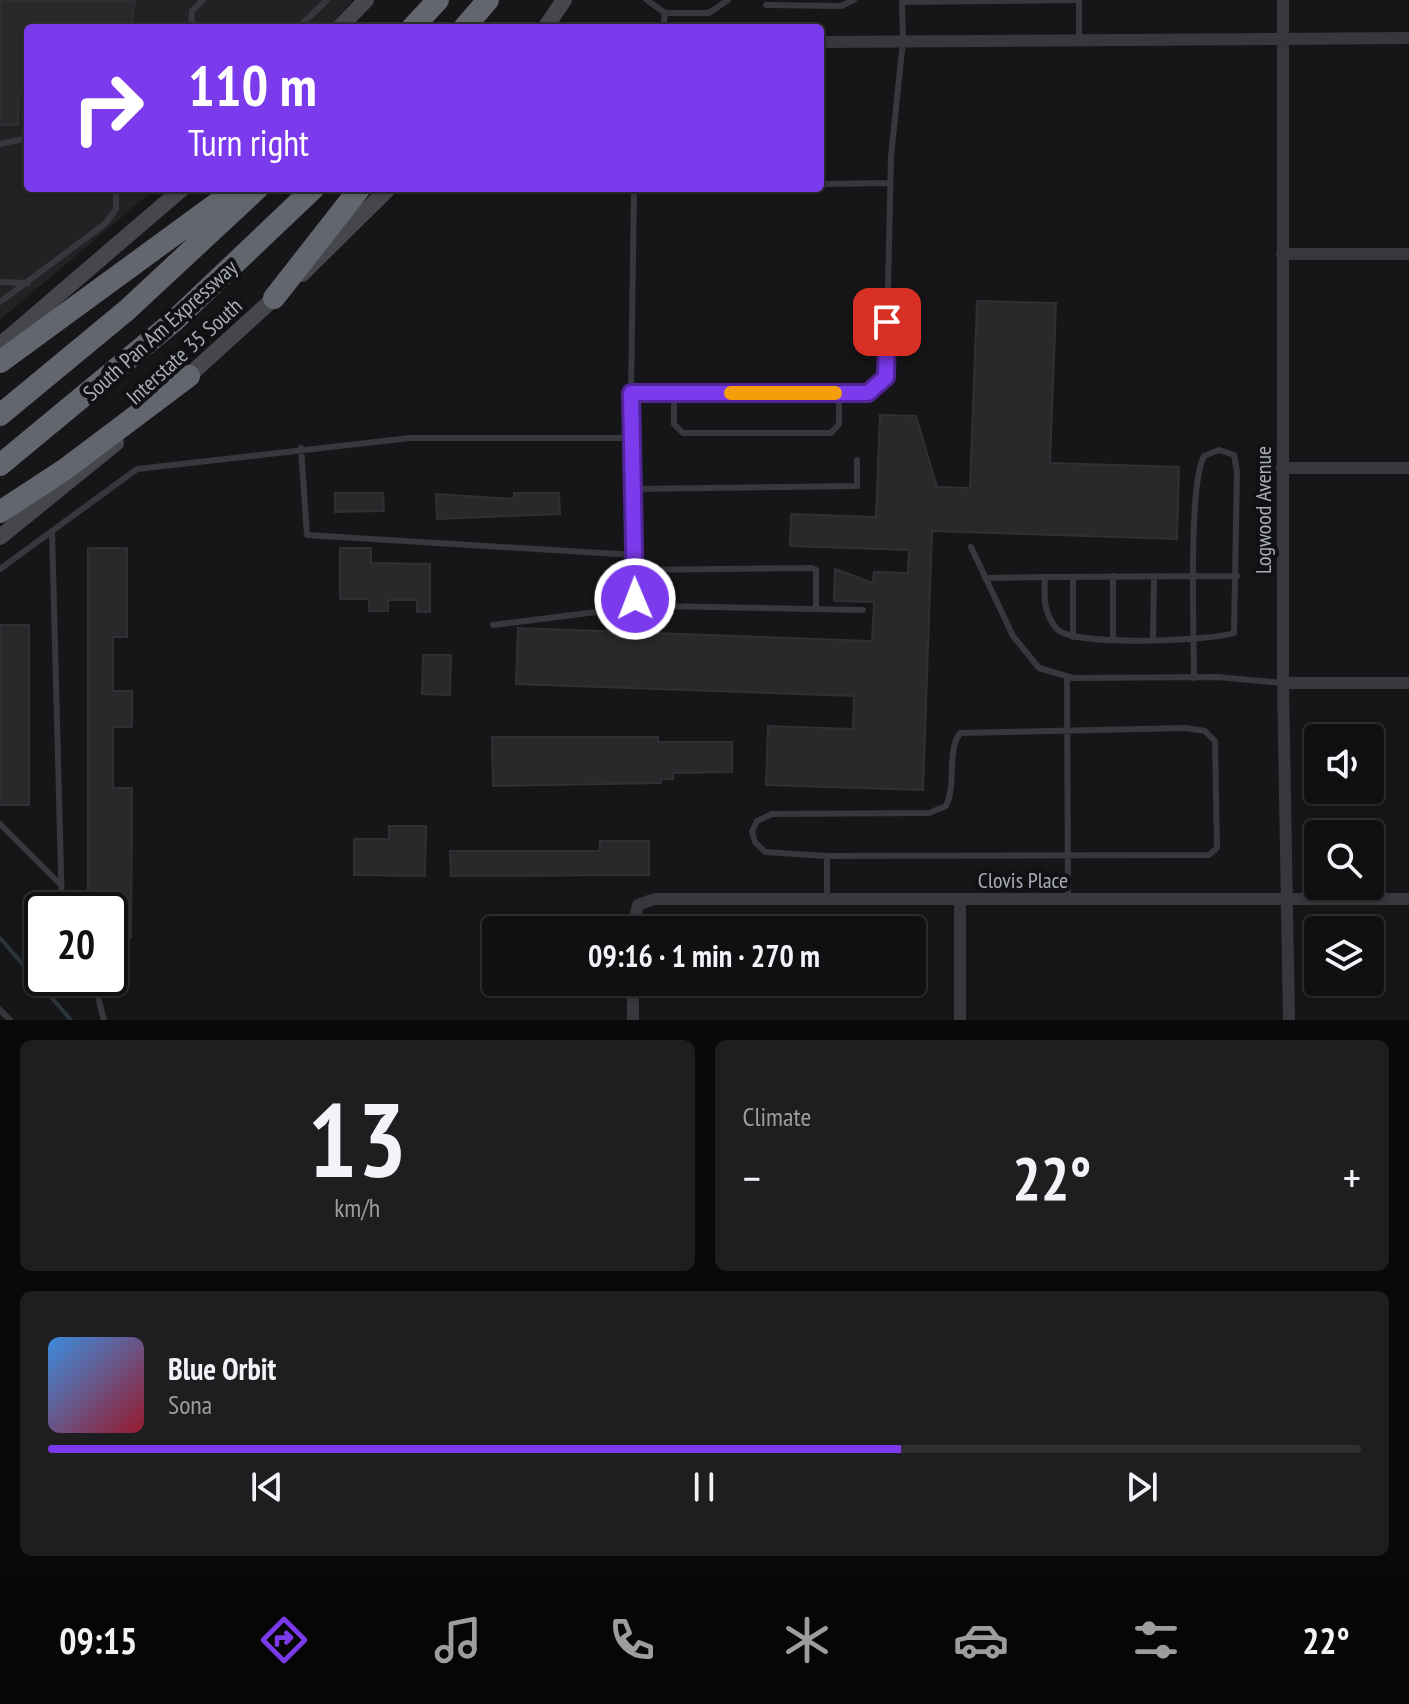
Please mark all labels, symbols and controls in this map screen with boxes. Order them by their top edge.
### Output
text: 110 m [188,49,317,121]
icon: right [56,56,160,160]
text: Turn right [188,119,309,166]
street label: South Pan Am Expressway [77,253,244,407]
pin [853,288,921,356]
street label: Interstate 35 South [120,292,248,410]
icon: arrive [865,300,909,344]
street label: Logwood Avenue [1249,446,1277,574]
position arrow [593,557,677,641]
map controls [1304,724,1384,996]
button: sound [1304,724,1384,804]
button: search [1304,820,1384,900]
street label: Clovis Place [978,866,1068,894]
speed limit sign: 20 [24,892,128,996]
button: layers [1304,916,1384,996]
text: 09:16 · 1 min · 270 m [588,936,820,975]
text: 13 [308,1071,407,1206]
text: Climate [743,1100,811,1133]
text: 22° [1012,1139,1091,1217]
text: − [743,1149,761,1206]
text: + [1343,1149,1361,1206]
text: km/h [334,1191,380,1224]
text: Blue Orbit [168,1349,276,1388]
text: Sona [168,1388,212,1421]
icon: previous [245,1465,289,1509]
icon: pause [682,1465,726,1509]
icon: next [1120,1465,1164,1509]
icon: directions [256,1612,312,1668]
icon: music [430,1612,486,1668]
icon: phone [604,1612,660,1668]
icon: climate [779,1612,835,1668]
icon: car [953,1612,1009,1668]
icon: filters [1128,1612,1184,1668]
text: 09:15 [59,1617,137,1664]
text: 22° [1302,1617,1350,1664]

